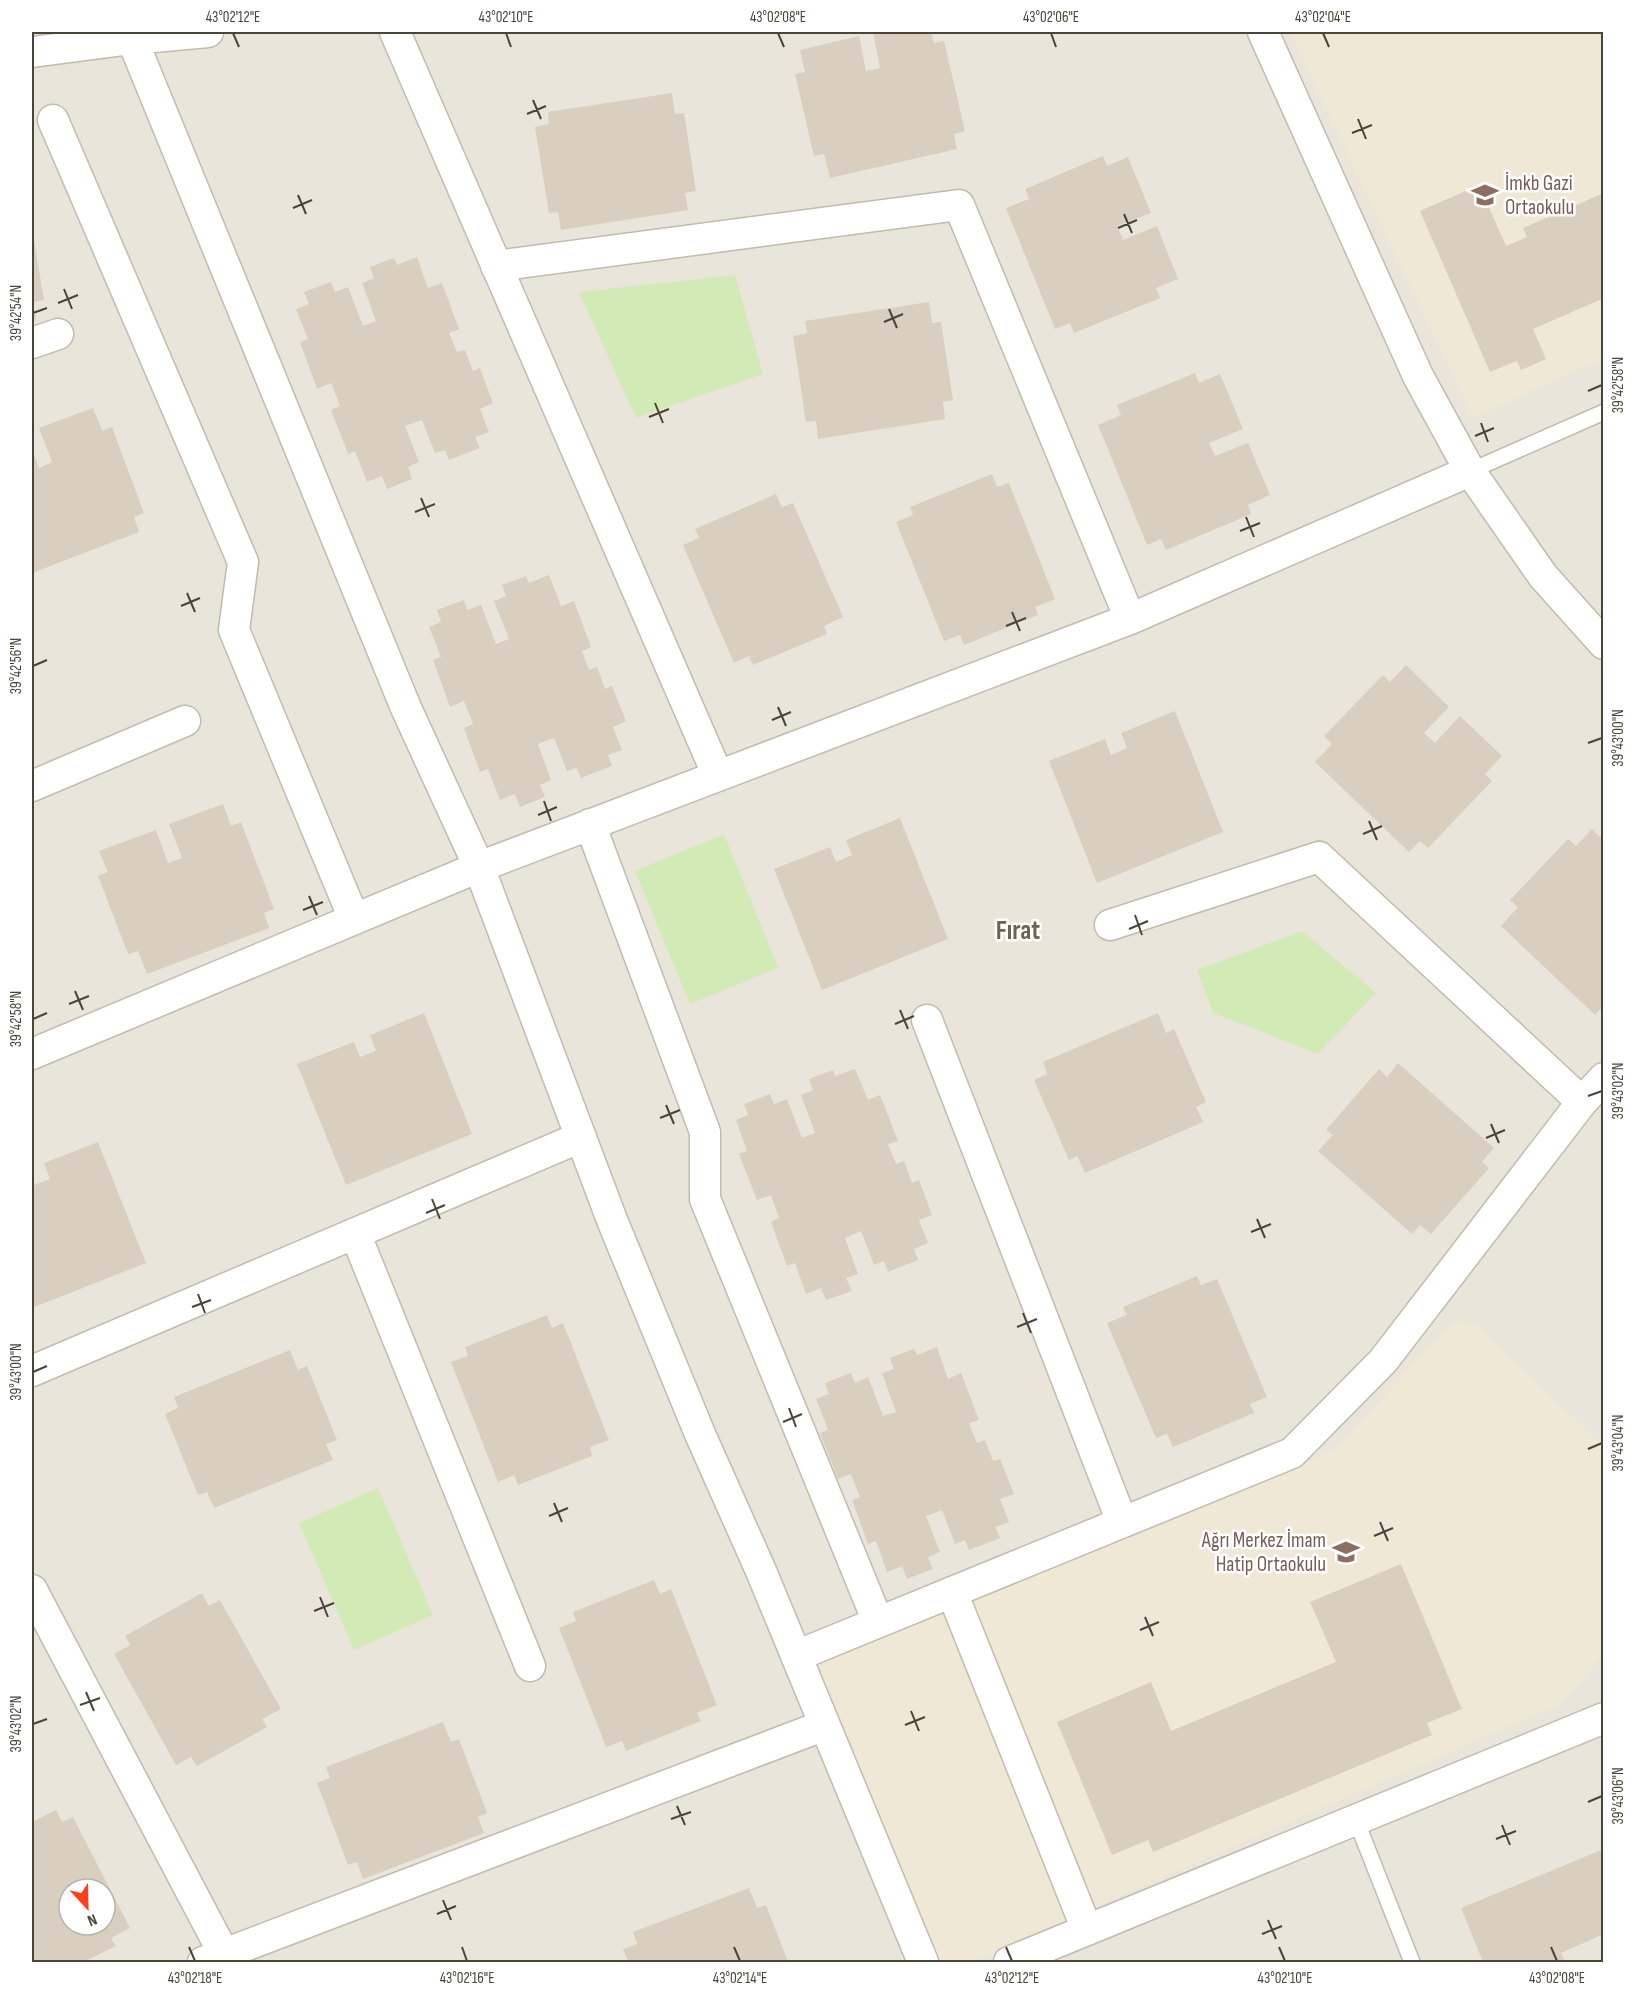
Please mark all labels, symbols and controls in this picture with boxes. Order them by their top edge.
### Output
text: 43°02'12"E [206,8,260,27]
text: 43°02'10"E [479,8,533,27]
text: 43°02'08"E [750,8,806,27]
text: 43°02'06"E [1023,8,1079,27]
text: 43°02'04"E [1295,8,1351,27]
place label: İmkb Gazi Ortaokulu [1505,171,1574,220]
school or university icon: İmkb Gazi Ortaokulu [1470,180,1500,210]
text: 39°42'54"N [7,285,26,341]
text: 39°42'58"N [1609,357,1628,413]
text: 39°42'56"N [7,638,26,694]
text: 39°43'00"N [1609,709,1628,767]
district label: Fırat [996,915,1040,947]
text: 39°42'58"N [7,991,26,1047]
text: 39°43'02"N [1609,1063,1628,1119]
text: 39°43'00"N [7,1343,26,1401]
text: 39°43'04"N [1609,1415,1628,1471]
place label: Ağrı Merkez İmam Hatip Ortaokulu [1201,1528,1326,1577]
school or university icon: Ağrı Merkez İmam Hatip Ortaokulu [1331,1537,1361,1567]
text: 39°43'02"N [7,1696,26,1752]
text: 39°43'06"N [1609,1767,1628,1825]
north arrow [57,1877,117,1937]
text: N [85,1909,100,1930]
text: 43°02'18"E [168,1969,222,1988]
text: 43°02'16"E [440,1969,494,1988]
text: 43°02'14"E [713,1969,767,1988]
text: 43°02'12"E [985,1969,1039,1988]
text: 43°02'10"E [1258,1969,1312,1988]
text: 43°02'08"E [1529,1969,1585,1988]

